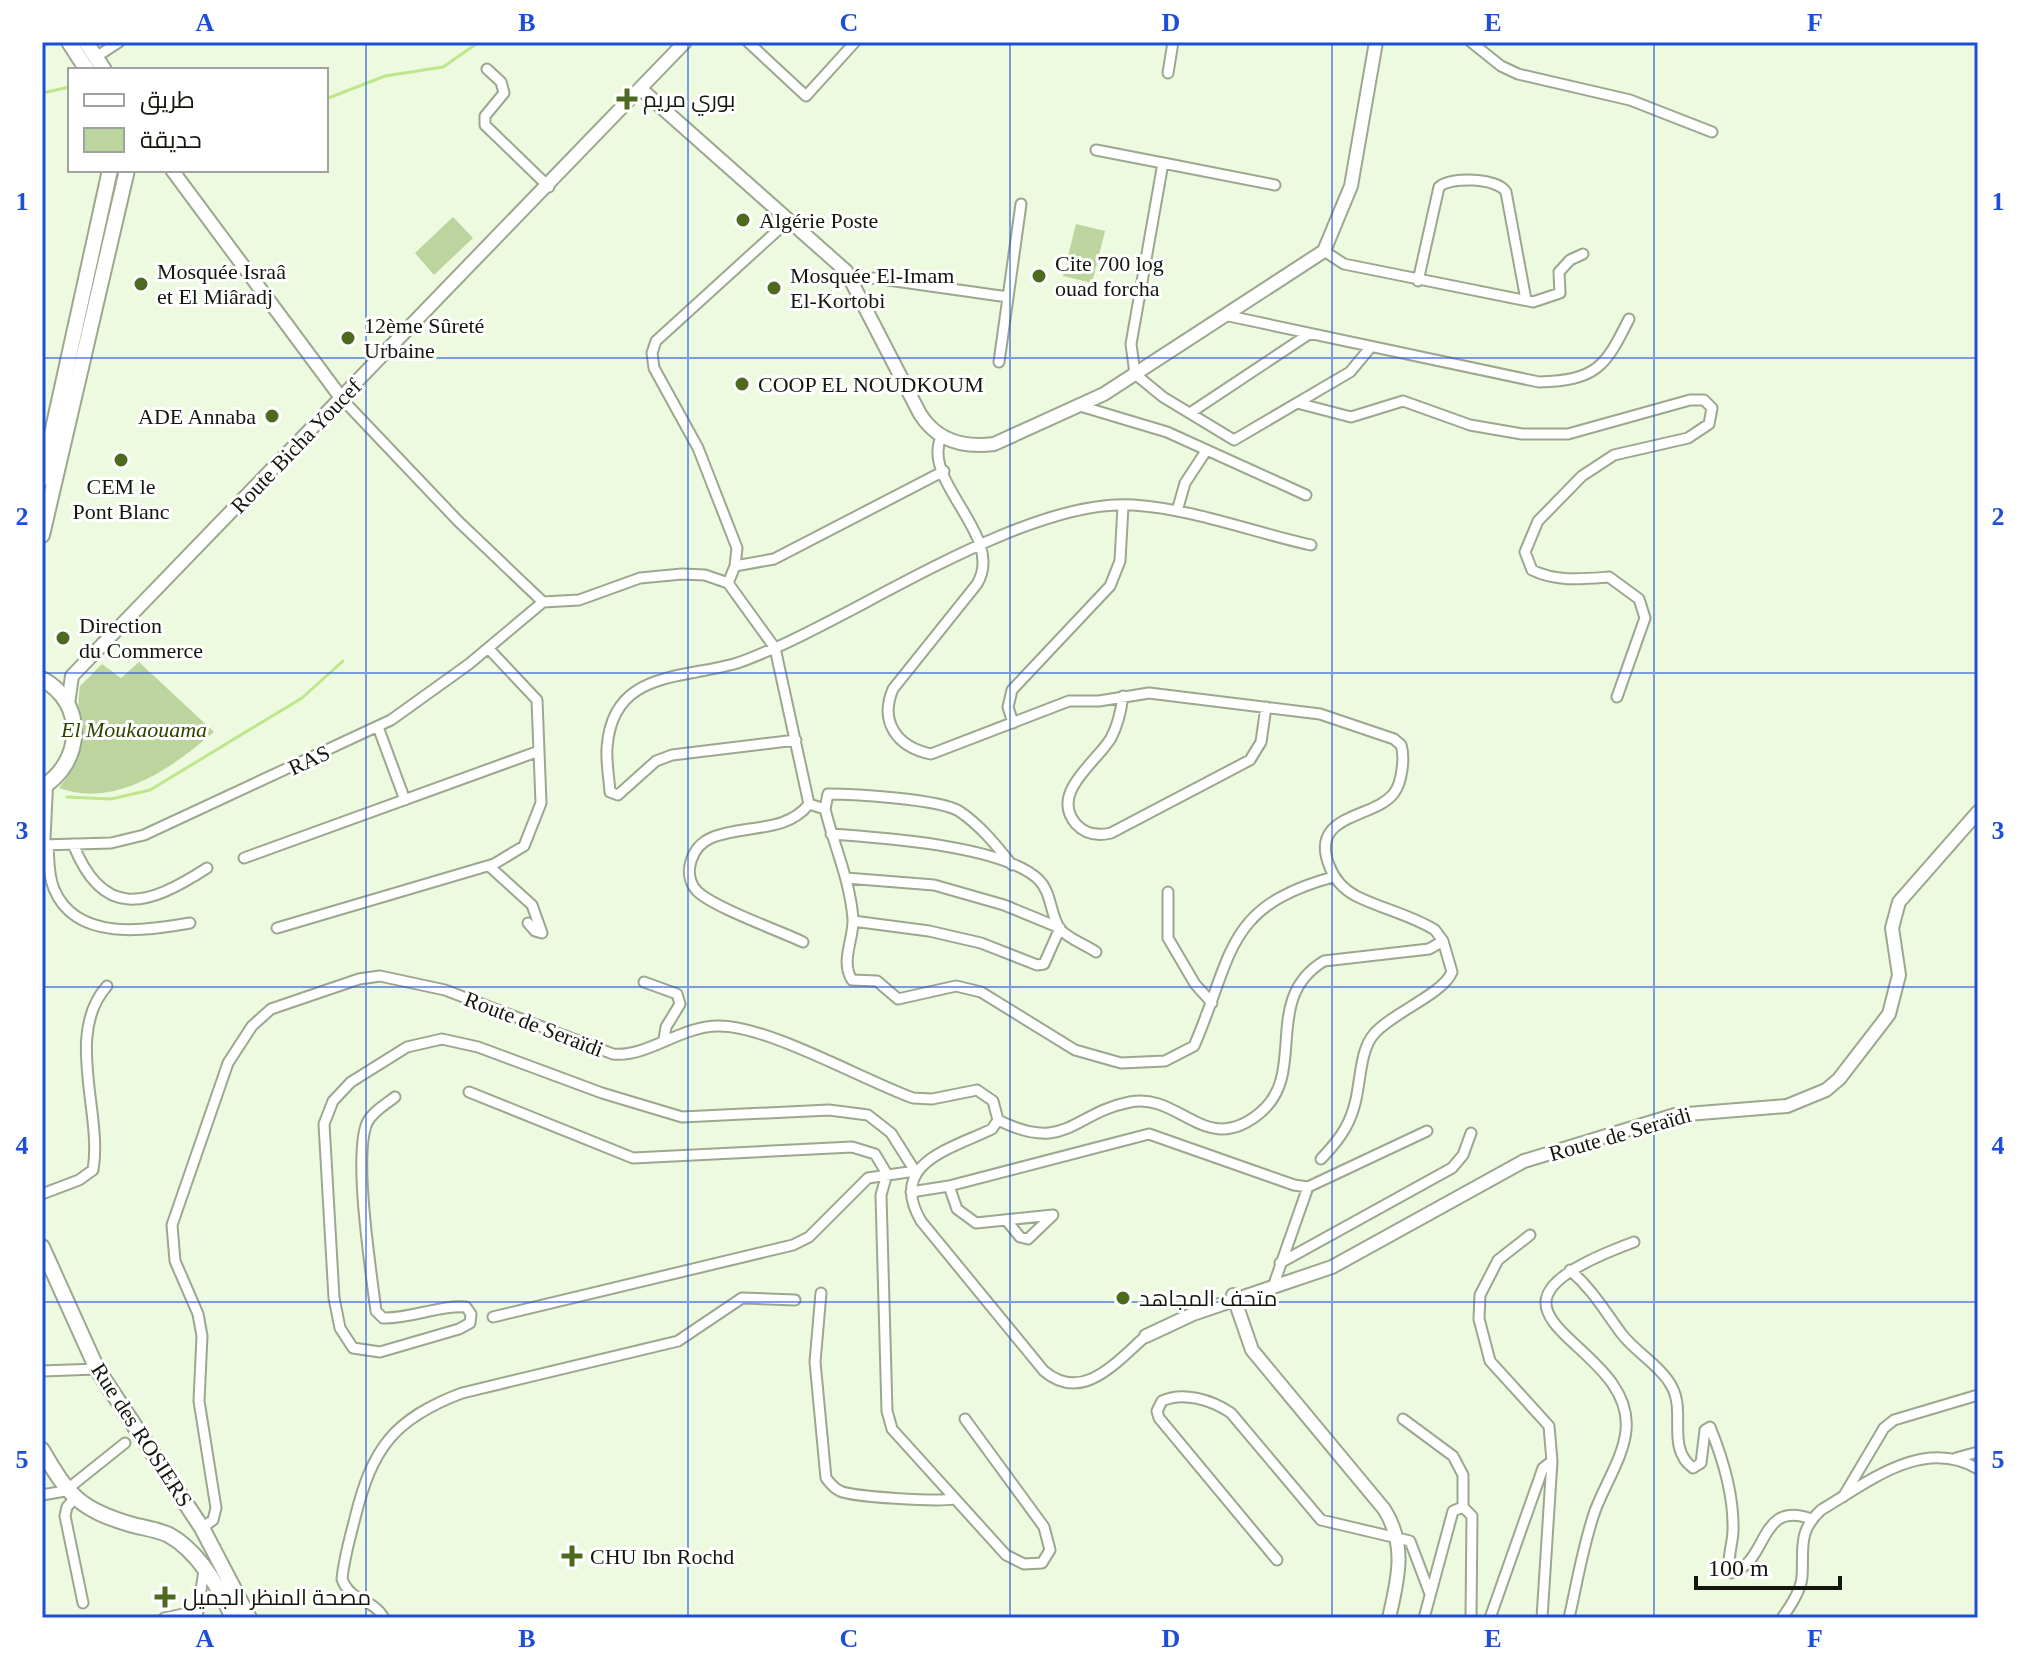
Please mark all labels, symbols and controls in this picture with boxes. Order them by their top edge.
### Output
text: A [196,8,215,37]
text: B [518,8,536,37]
text: C [840,8,858,37]
text: D [1162,8,1180,37]
text: E [1484,8,1502,37]
text: F [1807,8,1823,37]
legend [68,68,328,172]
text: طريق [140,87,195,115]
place label: بوري مريم [643,87,735,116]
marker: بوري مريم [618,90,636,108]
text: حديقة [140,127,202,153]
text: 1 [16,187,29,216]
text: 1 [1992,187,2005,216]
place label: Algérie Poste [759,208,878,233]
marker: Algérie Poste [734,211,752,229]
place label: Cite 700 log ouad forcha [1055,251,1164,301]
place label: Mosquée Israâ et El Miâradj [157,259,286,309]
place label: Mosquée El-Imam El-Kortobi [790,263,954,313]
marker: Cite 700 log ouad forcha [1030,267,1048,285]
marker: Mosquée Israâ et El Miâradj [132,275,150,293]
marker: Mosquée El-Imam El-Kortobi [765,279,783,297]
place label: 12ème Sûreté Urbaine [364,313,484,363]
marker: 12ème Sûreté Urbaine [339,329,357,347]
place label: COOP EL NOUDKOUM [758,372,984,397]
street label: Route Bicha Youcef [226,373,367,518]
marker: COOP EL NOUDKOUM [733,375,751,393]
place label: ADE Annaba [138,404,256,429]
marker: ADE Annaba [263,407,281,425]
marker: CEM le Pont Blanc [112,451,130,469]
place label: CEM le Pont Blanc [72,474,170,524]
text: 2 [16,502,29,531]
text: 2 [1992,502,2005,531]
place label: Direction du Commerce [79,613,203,663]
marker: Direction du Commerce [54,629,72,647]
park label: El Moukaouama [60,717,207,742]
street label: RAS [284,740,334,780]
text: 3 [16,816,29,845]
text: 3 [1992,816,2005,845]
street label: Route de Seraïdi [461,986,607,1062]
street label: Route de Seraïdi [1546,1102,1694,1166]
text: 4 [16,1131,29,1160]
text: 4 [1992,1131,2005,1160]
place label: متحف المجاهد [1139,1286,1277,1311]
marker: متحف المجاهد [1114,1289,1132,1307]
street label: Rue des ROSIERS [86,1358,198,1512]
text: 5 [16,1445,29,1474]
text: 5 [1992,1445,2005,1474]
scale bar [1696,1540,1840,1590]
place label: CHU Ibn Rochd [590,1544,734,1569]
marker: CHU Ibn Rochd [561,1545,583,1567]
text: 100 m [1708,1555,1769,1581]
place label: مصحة المنظر الجميل [183,1585,371,1611]
marker: مصحة المنظر الجميل [154,1586,176,1608]
text: A [196,1624,215,1653]
text: B [518,1624,536,1653]
text: C [840,1624,858,1653]
text: D [1162,1624,1180,1653]
text: E [1484,1624,1502,1653]
text: F [1807,1624,1823,1653]

